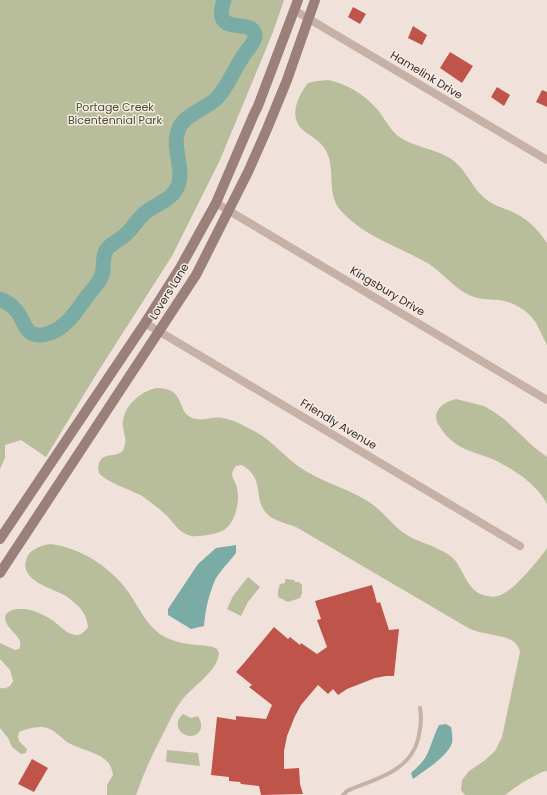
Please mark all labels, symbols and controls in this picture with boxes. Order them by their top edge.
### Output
street label: Hamelink Drive [388,49,464,103]
park label: Portage Creek Bicentennial Park [68,101,162,127]
street label: Lovers Lane [148,262,192,322]
street label: Kingsbury Drive [347,265,427,319]
street label: Friendly Avenue [297,397,379,453]

